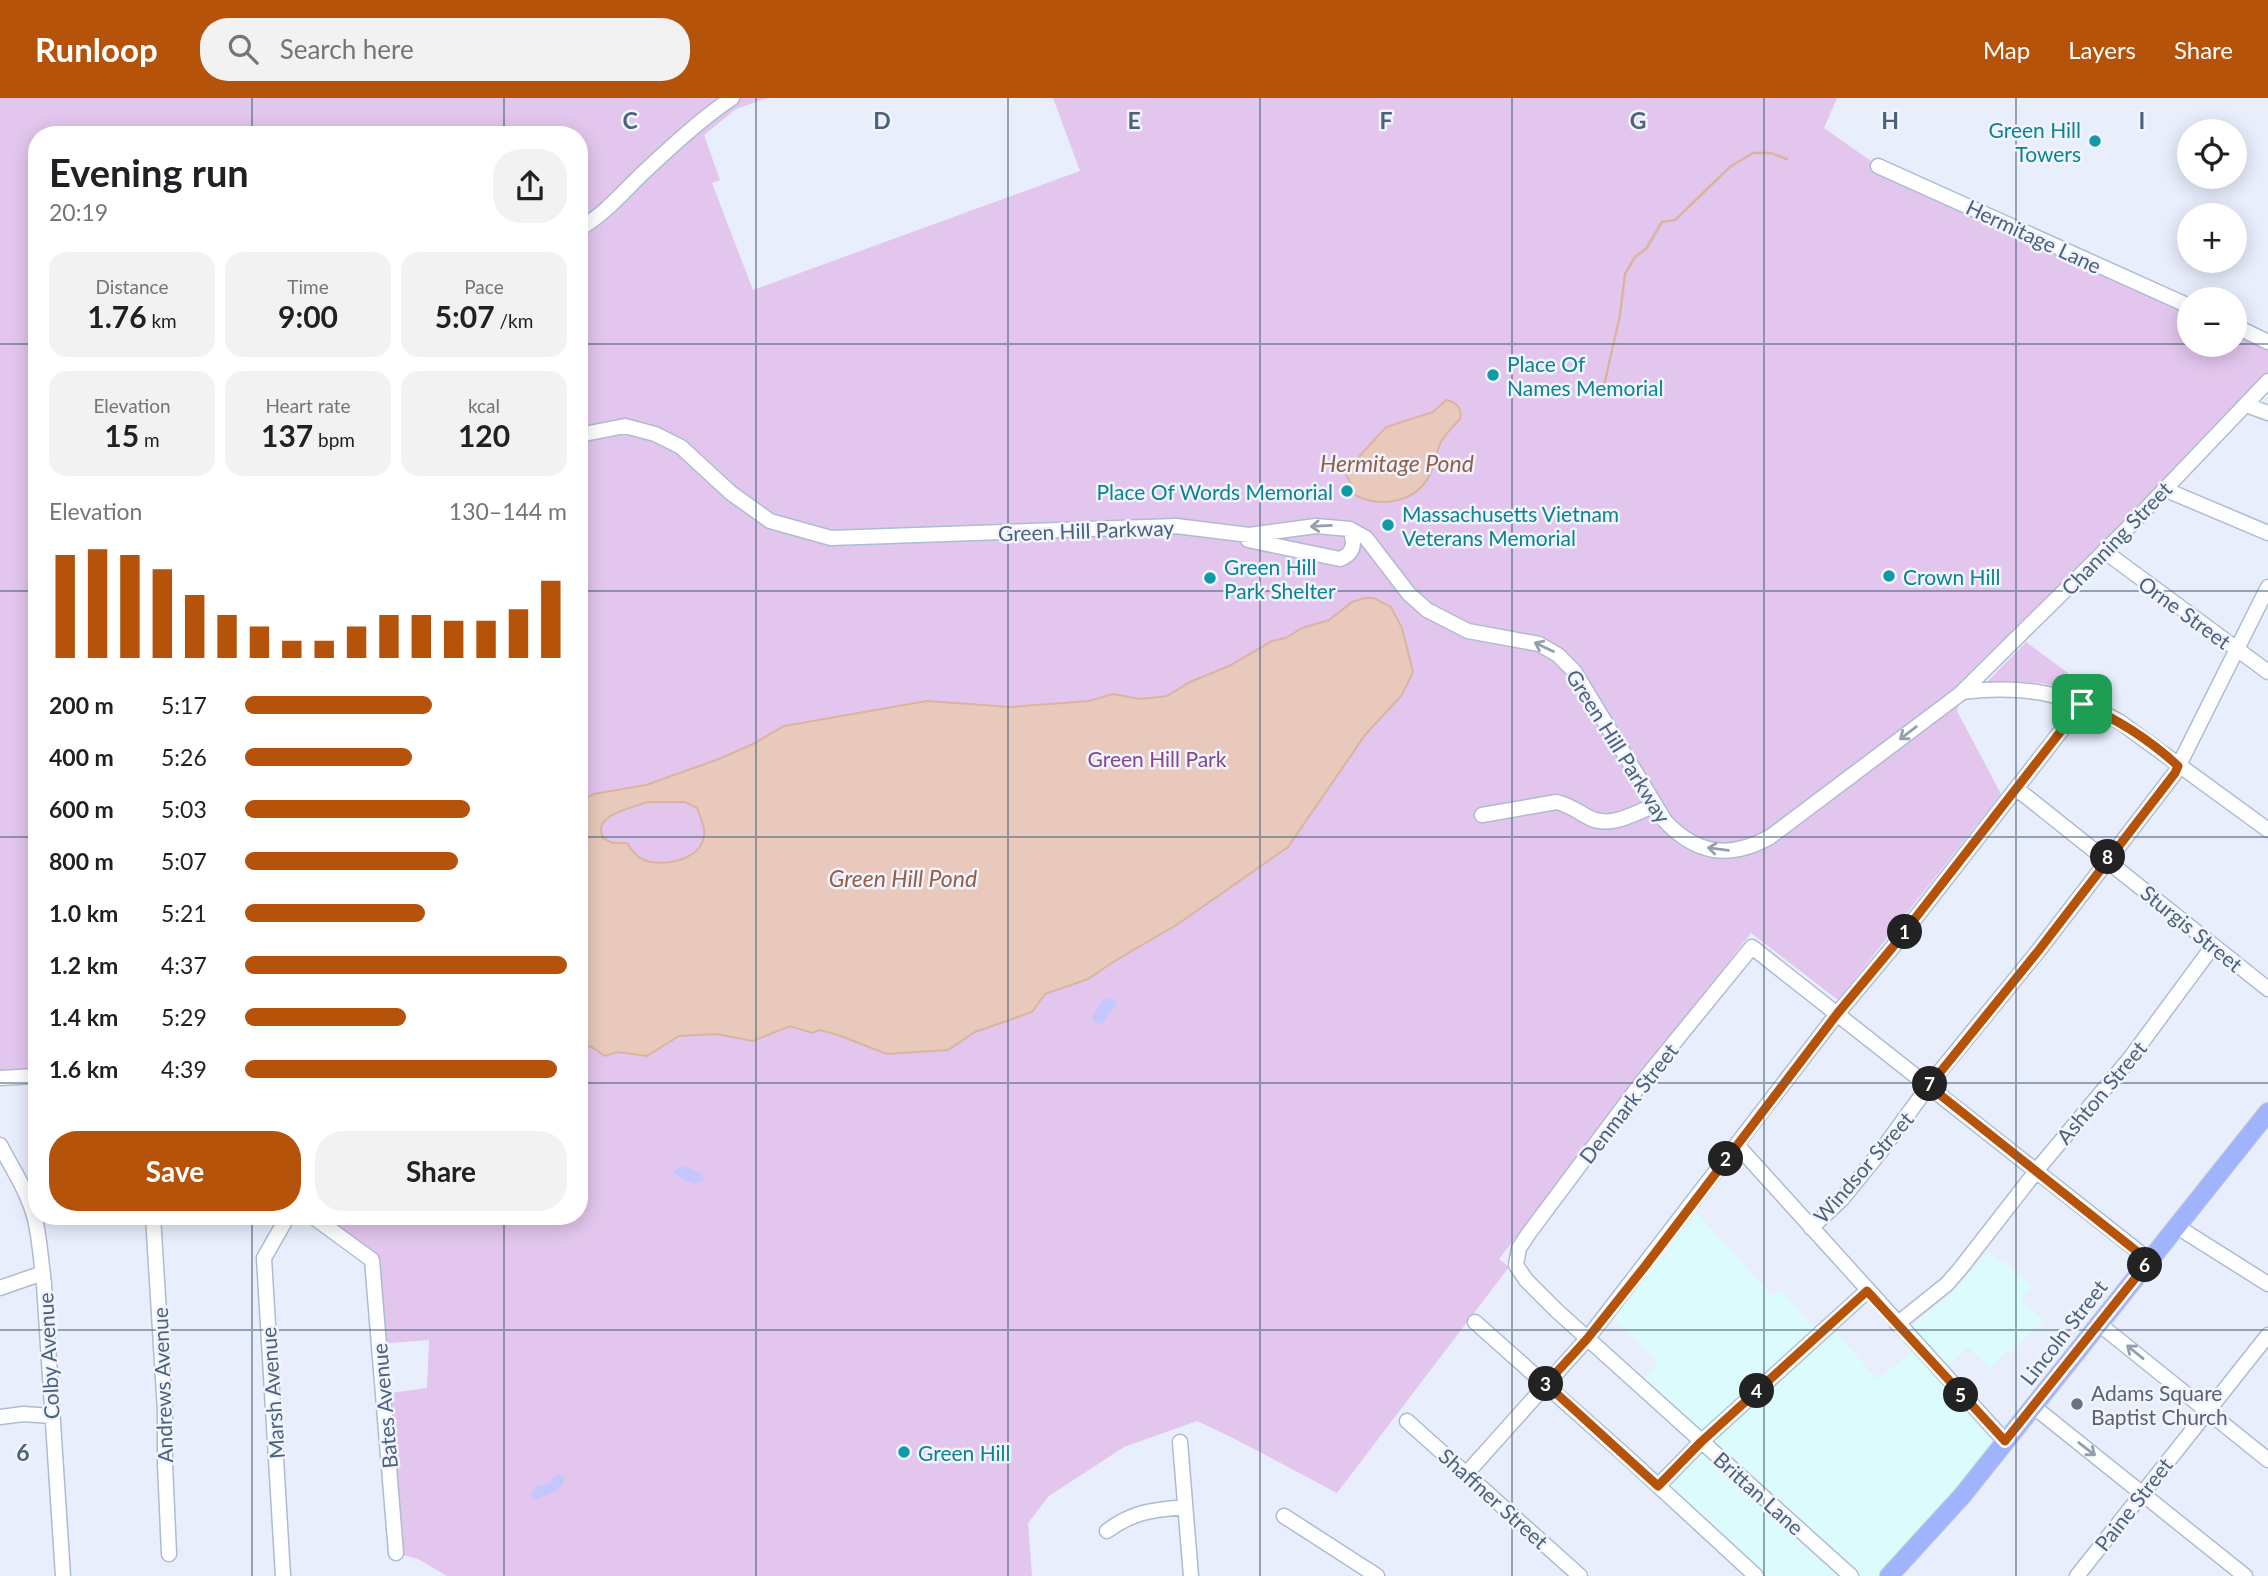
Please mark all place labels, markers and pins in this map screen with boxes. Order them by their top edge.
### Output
place label: Green Hill Towers [1989,117,2081,166]
marker: Green Hill Towers [2087,133,2103,149]
place label: Place Of Names Memorial [1507,351,1664,400]
marker: Place Of Names Memorial [1485,367,1501,383]
place label: Place Of Words Memorial [1097,479,1333,504]
marker: Place Of Words Memorial [1339,483,1355,499]
place label: Massachusetts Vietnam Veterans Memorial [1402,501,1619,550]
marker: Massachusetts Vietnam Veterans Memorial [1380,517,1396,533]
place label: Green Hill Park Shelter [1224,554,1336,603]
place label: Crown Hill [1903,564,2000,589]
marker: Crown Hill [1881,568,1897,584]
marker: Green Hill Park Shelter [1202,570,1218,586]
pin [2052,674,2112,734]
pin: 8 [2090,840,2126,874]
pin: 1 [1888,914,1923,950]
pin: 7 [1912,1066,1948,1102]
pin: 2 [1708,1142,1744,1176]
pin: 6 [2128,1248,2162,1282]
pin: 3 [1528,1366,1564,1402]
pin: 4 [1740,1374,1774,1408]
pin: 5 [1944,1378,1979,1412]
place label: Adams Square Baptist Church [2091,1380,2228,1429]
marker: Adams Square Baptist Church [2069,1396,2085,1412]
place label: Green Hill [918,1440,1010,1465]
marker: Green Hill [896,1444,912,1460]

